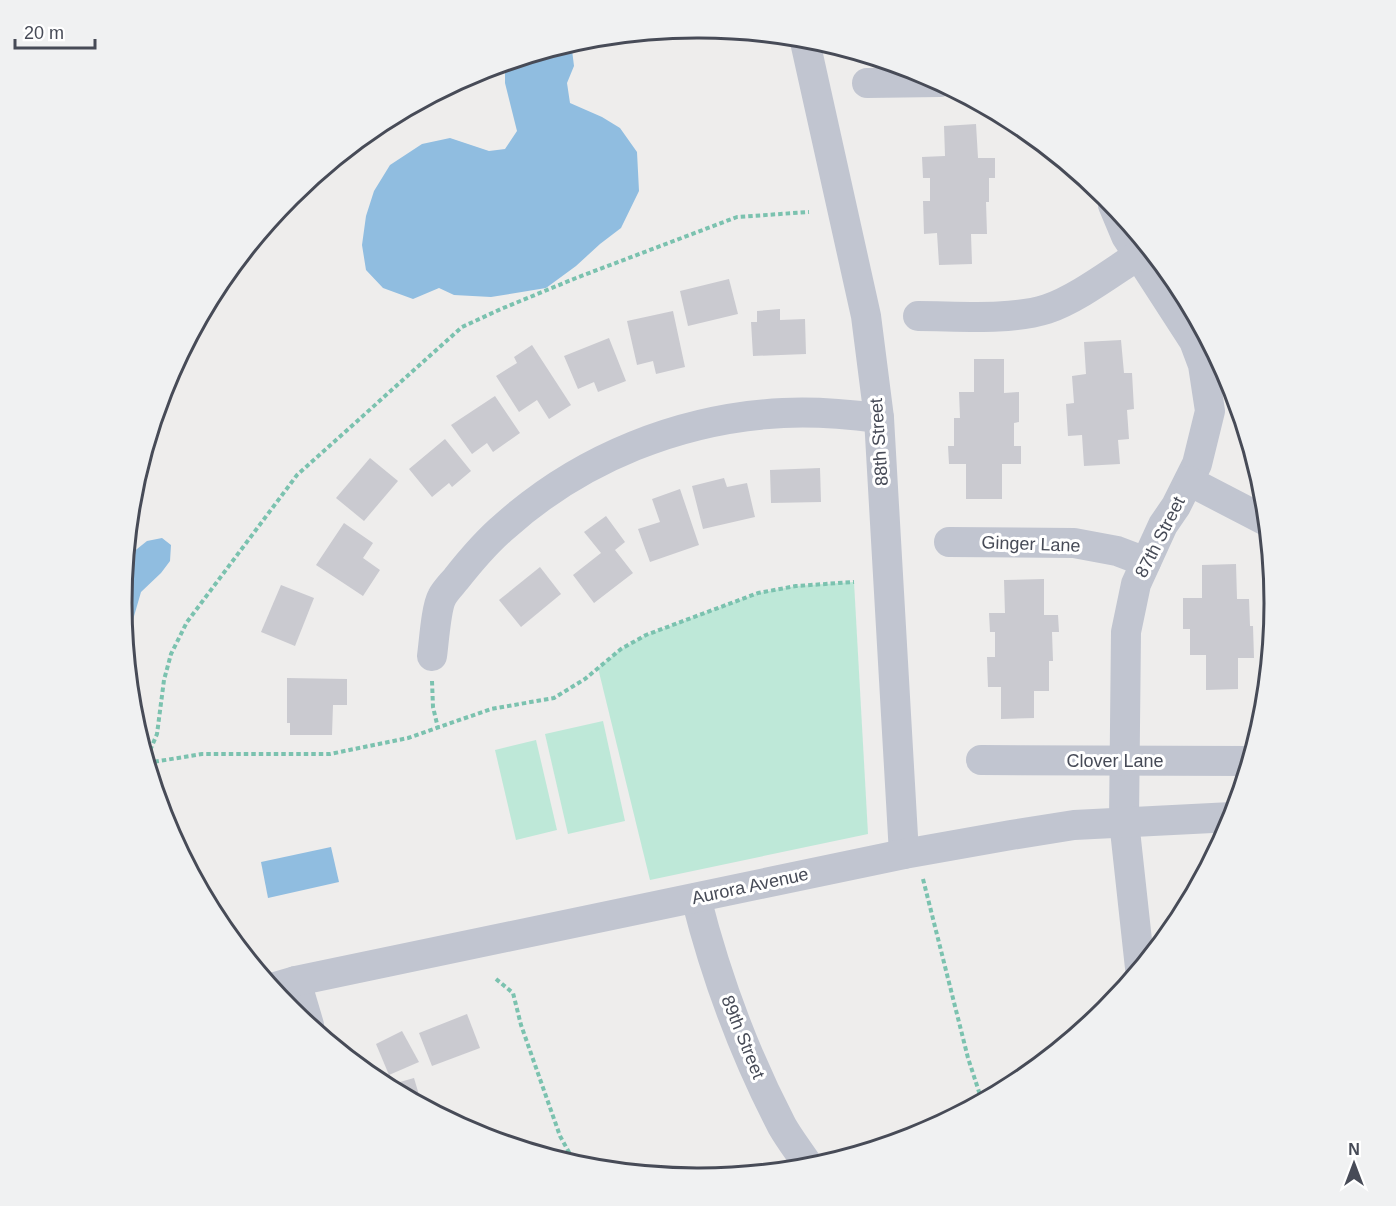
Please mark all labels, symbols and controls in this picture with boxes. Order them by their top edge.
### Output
scale bar [15,12,94,50]
text: 20 m [24,23,64,43]
street label: 88th Street [866,397,892,487]
street label: 87th Street [1131,493,1189,581]
street label: Ginger Lane [981,532,1081,556]
street label: Clover Lane [1066,751,1164,771]
street label: Aurora Avenue [690,864,810,908]
street label: 89th Street [717,992,769,1082]
north arrow [1324,1134,1384,1194]
text: N [1348,1141,1360,1158]

